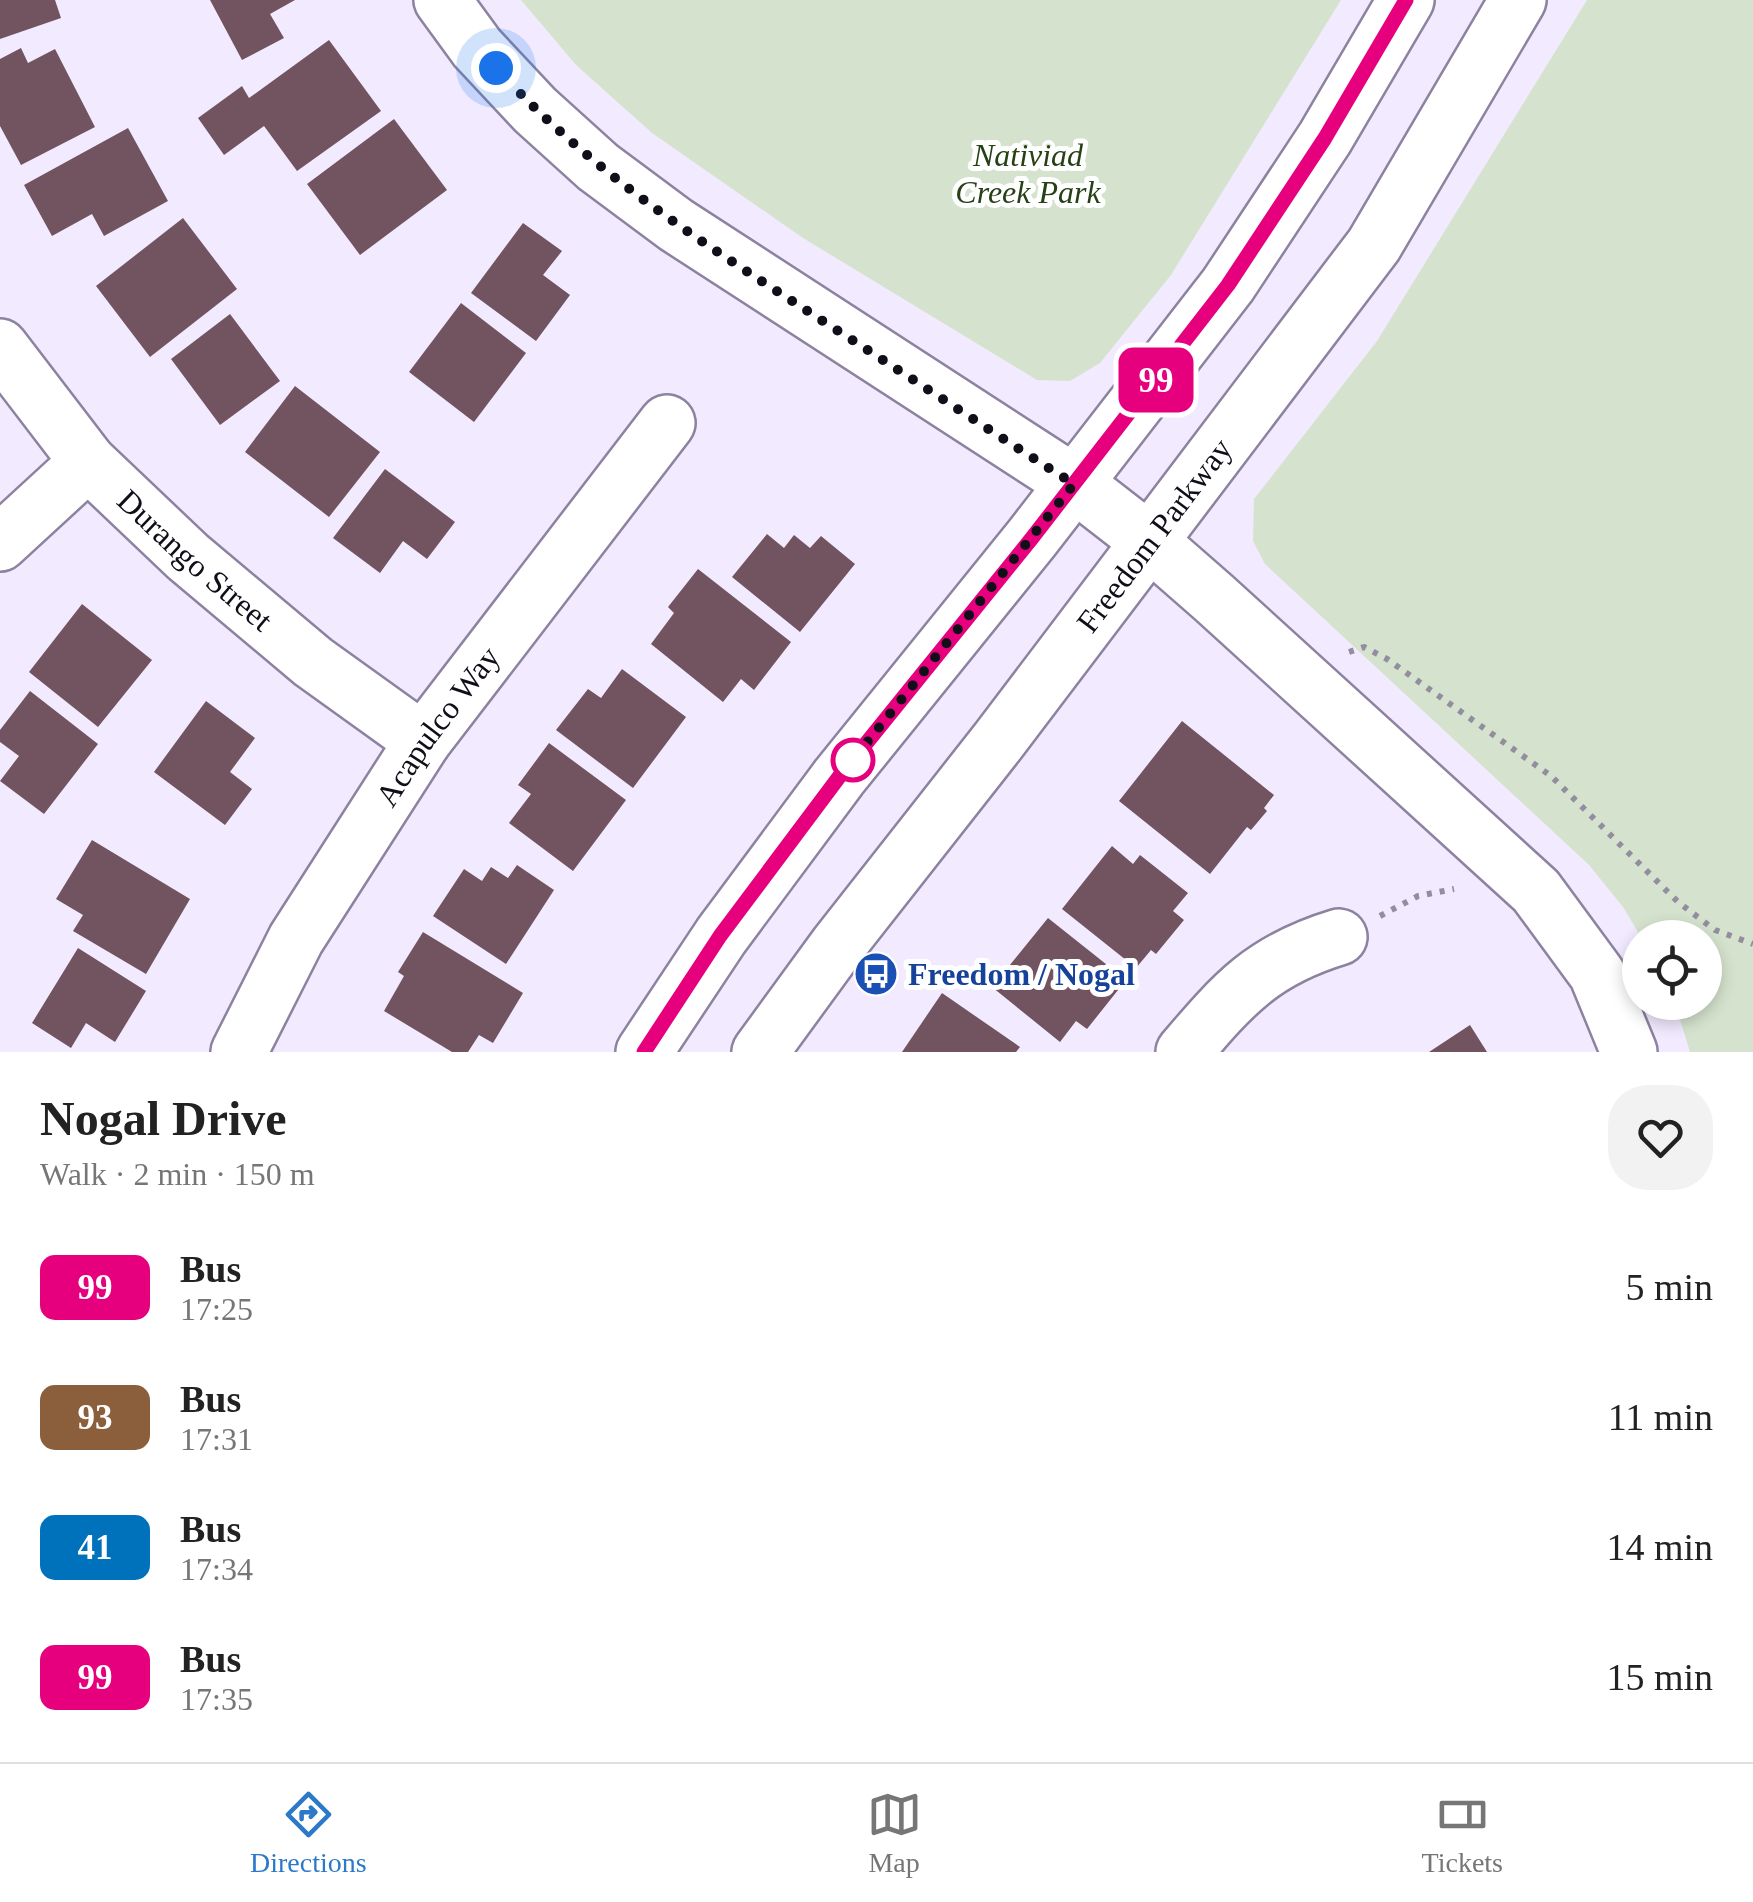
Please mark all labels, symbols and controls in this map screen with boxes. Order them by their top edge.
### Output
your location [471,43,521,93]
park label: Nativiad Creek Park [955,137,1102,210]
line badge: 99 [1111,348,1201,412]
text: 99 [1139,361,1174,400]
street label: Freedom Parkway [1069,431,1239,639]
street label: Durango Street [110,482,280,638]
street label: Acapulco Way [368,639,507,813]
unlabelled marker [832,739,874,781]
map controls [1622,920,1722,1020]
button: locate [1622,920,1722,1020]
bus stop icon: Freedom / Nogal [853,951,899,997]
place label: Freedom / Nogal [908,956,1135,992]
button: heart [1608,1085,1713,1190]
text: Nogal Drive [40,1092,287,1145]
text: Walk · 2 min · 150 m [40,1156,315,1192]
text: Bus [180,1248,241,1290]
text: 5 min [1625,1266,1713,1308]
text: 99 [78,1268,113,1307]
text: 17:25 [180,1291,253,1327]
text: Bus [180,1378,241,1420]
text: 11 min [1608,1396,1713,1438]
text: 93 [78,1398,113,1437]
text: 17:31 [180,1421,253,1457]
text: Bus [180,1508,241,1550]
text: 14 min [1606,1526,1713,1568]
text: 41 [78,1528,113,1567]
text: 17:34 [180,1551,253,1587]
text: Bus [180,1638,241,1680]
text: 15 min [1606,1656,1713,1698]
text: 99 [78,1658,113,1697]
text: 17:35 [180,1681,253,1717]
tab: Directions [250,1787,367,1879]
tab: Map [867,1787,922,1879]
tab: Tickets [1422,1787,1503,1879]

